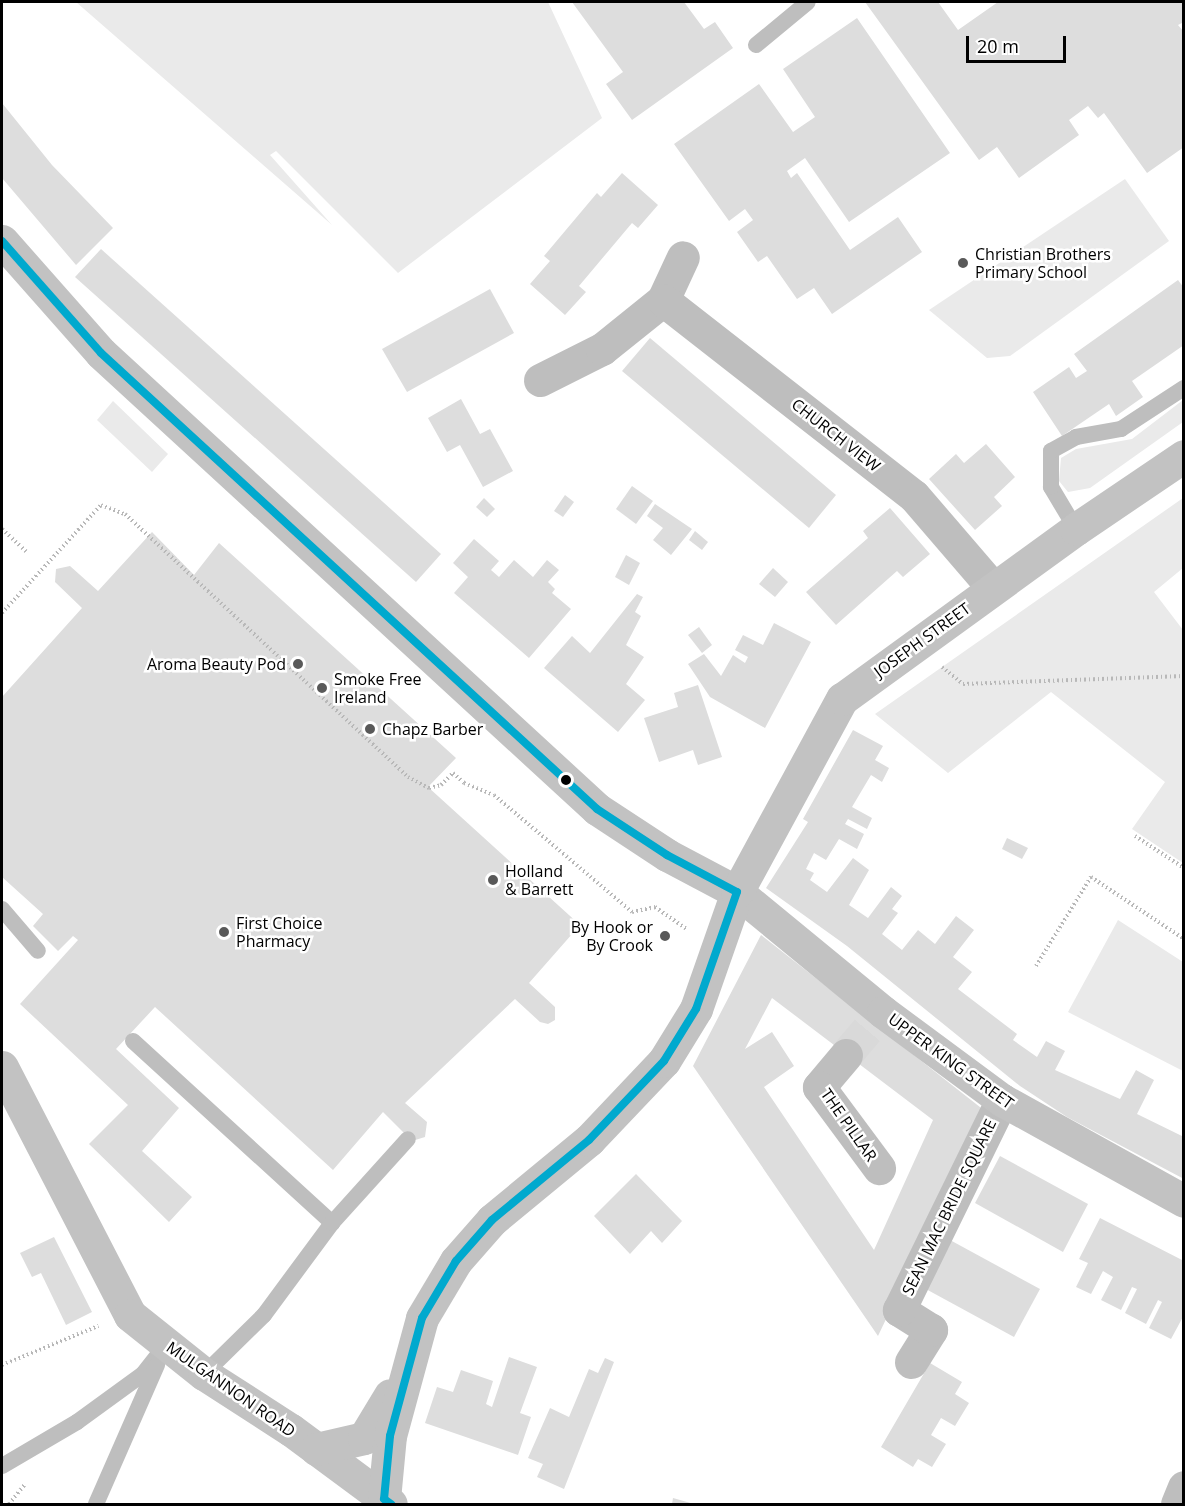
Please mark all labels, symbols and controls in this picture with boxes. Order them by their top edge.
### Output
scale bar [969,24,1070,62]
text: 20 m [977,34,1019,58]
place label: Christian Brothers Primary School [975,244,1111,282]
marker: Christian Brothers Primary School [956,256,970,270]
street label: CHURCH VIEW [788,394,884,476]
street label: JOSEPH STREET [870,599,974,681]
place label: Aroma Beauty Pod [147,654,286,674]
marker: Aroma Beauty Pod [291,657,305,671]
place label: Smoke Free Ireland [334,669,422,707]
marker: Smoke Free Ireland [315,681,329,695]
place label: Chapz Barber [382,719,483,739]
marker: Chapz Barber [363,722,377,736]
unlabelled marker [560,774,572,786]
place label: Holland & Barrett [505,861,574,899]
marker: Holland & Barrett [486,873,500,887]
place label: First Choice Pharmacy [236,913,323,951]
place label: By Hook or By Crook [571,917,653,955]
marker: First Choice Pharmacy [217,925,231,939]
marker: By Hook or By Crook [658,929,672,943]
street label: UPPER KING STREET [885,1009,1017,1113]
street label: THE PILLAR [817,1085,881,1165]
street label: SEAN MAC BRIDE SQUARE [898,1116,1000,1298]
street label: MULGANNON ROAD [163,1337,299,1441]

